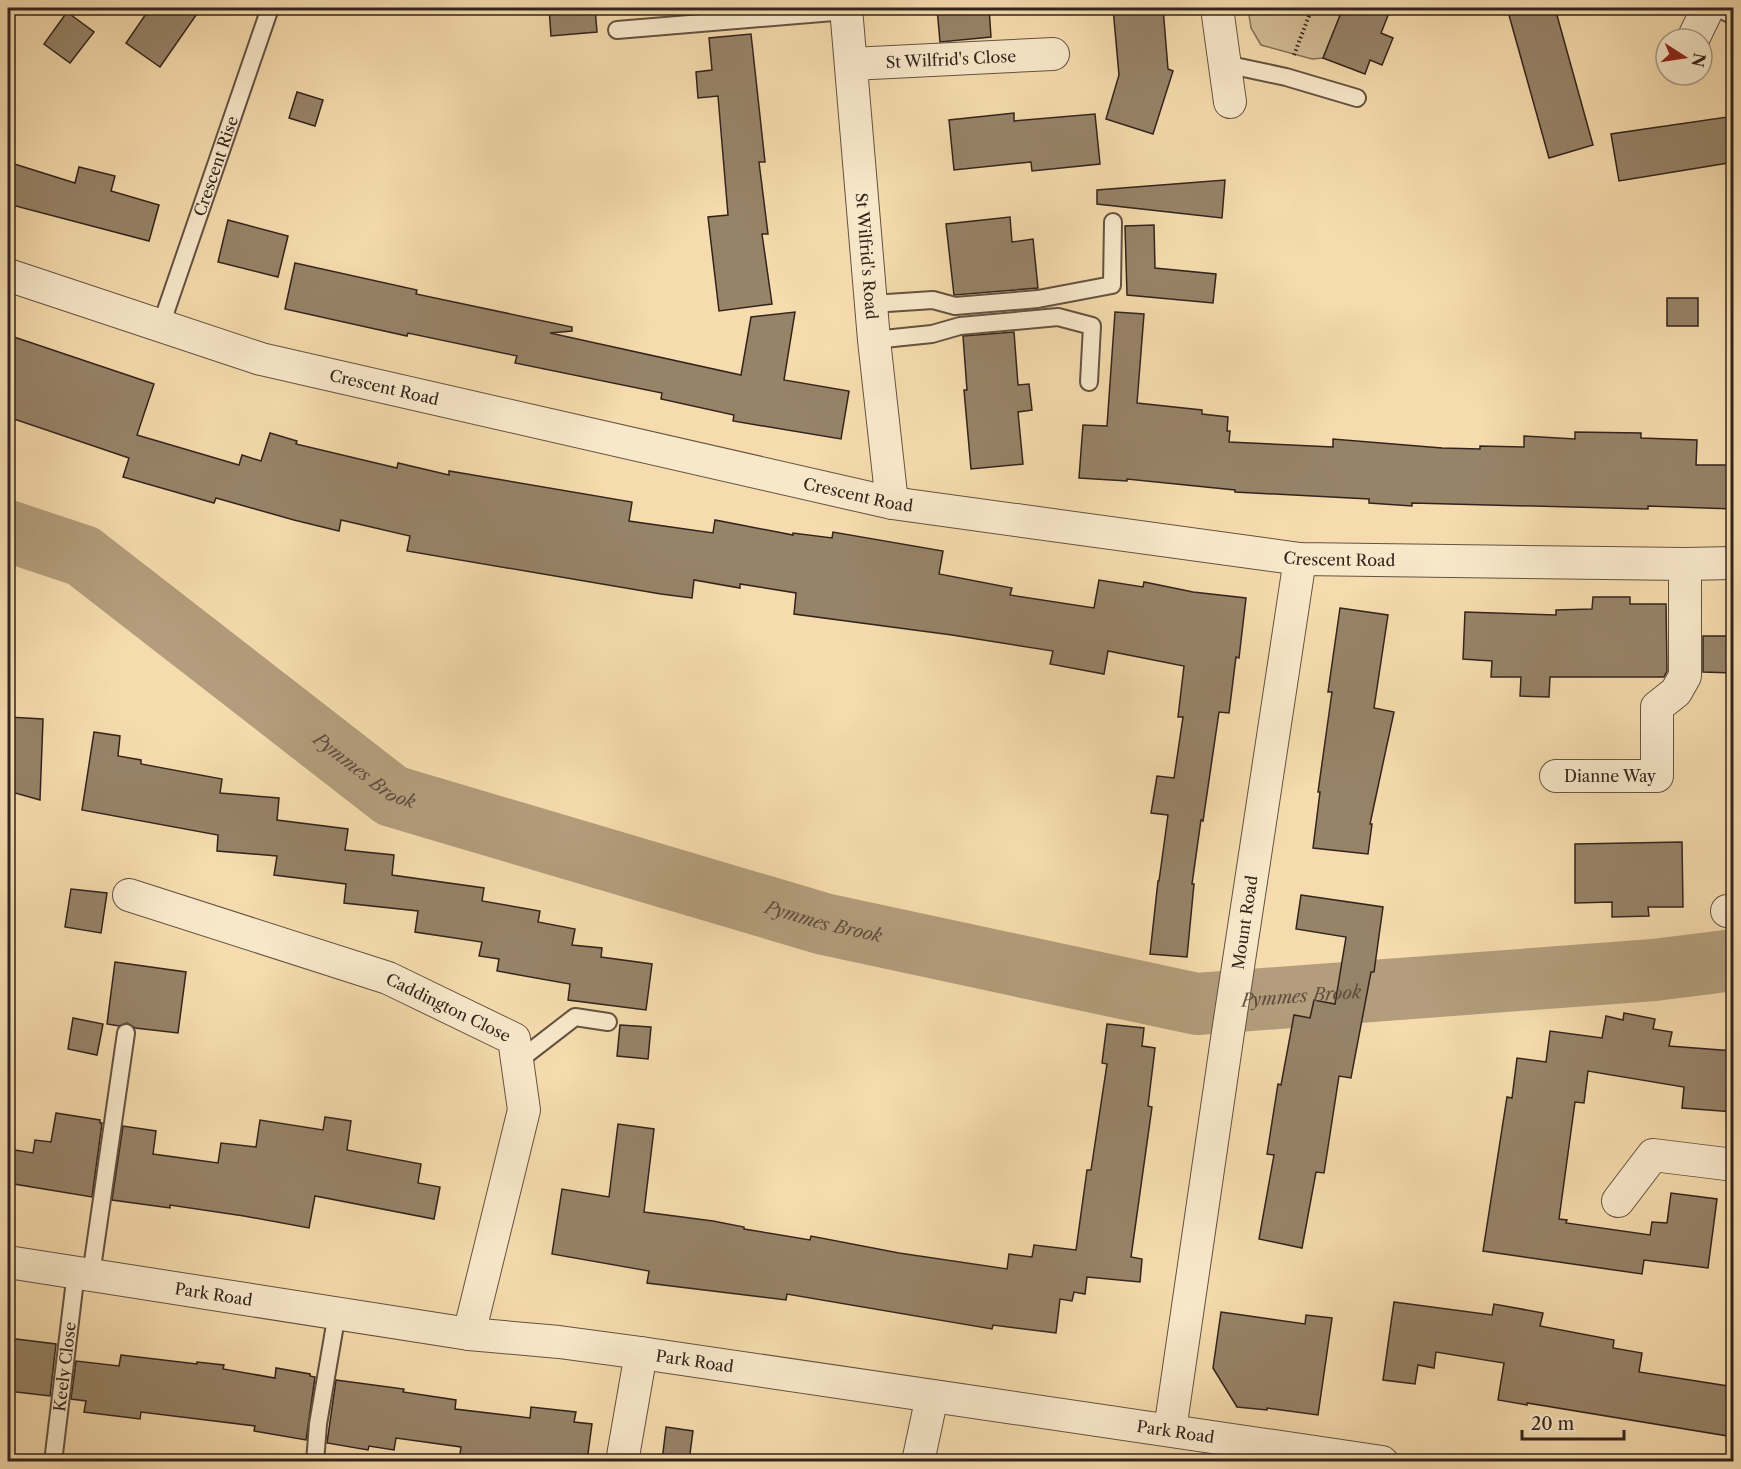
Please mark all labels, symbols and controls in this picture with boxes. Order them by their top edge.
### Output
north arrow [1654,27,1714,87]
street label: St Wilfrid's Close [885,46,1017,72]
text: N [1687,51,1710,69]
street label: Crescent Rise [189,113,242,219]
street label: St Wilfrid's Road [852,192,882,321]
street label: Crescent Road [328,365,441,409]
street label: Crescent Road [801,473,914,516]
street label: Crescent Road [1282,547,1396,570]
water label: Pymmes Brook [307,727,419,814]
street label: Dianne Way [1564,766,1657,786]
street label: Mount Road [1228,874,1262,971]
water label: Pymmes Brook [760,896,885,947]
street label: Caddington Close [383,969,514,1046]
water label: Pymmes Brook [1239,981,1363,1012]
street label: Park Road [173,1278,254,1310]
street label: Keely Close [49,1321,80,1413]
street label: Park Road [655,1345,735,1377]
scale bar [1522,1403,1624,1441]
text: 20 m [1531,1413,1575,1435]
street label: Park Road [1135,1416,1216,1447]

